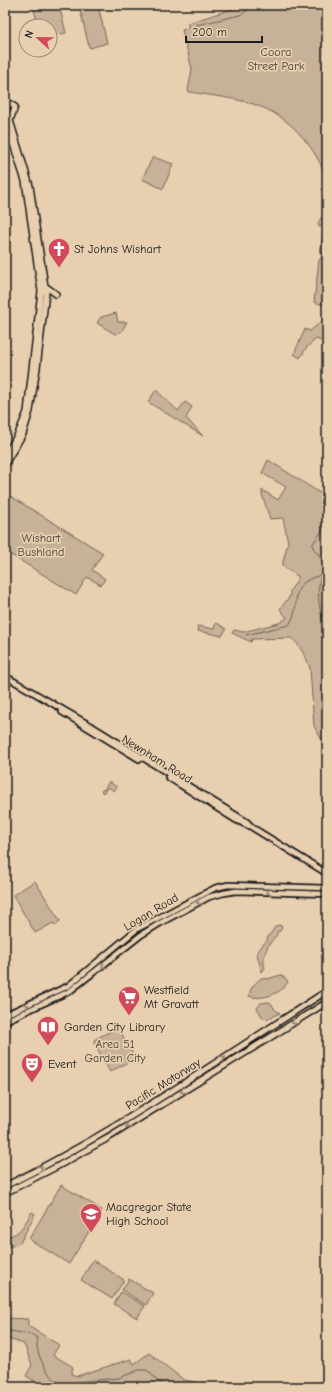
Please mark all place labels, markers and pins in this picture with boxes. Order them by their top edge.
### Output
church icon: St Johns Wishart [46,236,72,269]
place label: St Johns Wishart [74,242,161,256]
place label: Westfield Mt Gravatt [144,983,199,1011]
supermarket icon: Westfield Mt Gravatt [116,984,142,1017]
library icon: Garden City Library [35,1014,61,1047]
place label: Garden City Library [64,1020,166,1034]
theatre icon: Event [19,1051,45,1084]
place label: Event [48,1057,77,1071]
place label: Macgregor State High School [106,1200,191,1228]
school or university icon: Macgregor State High School [78,1201,104,1234]

